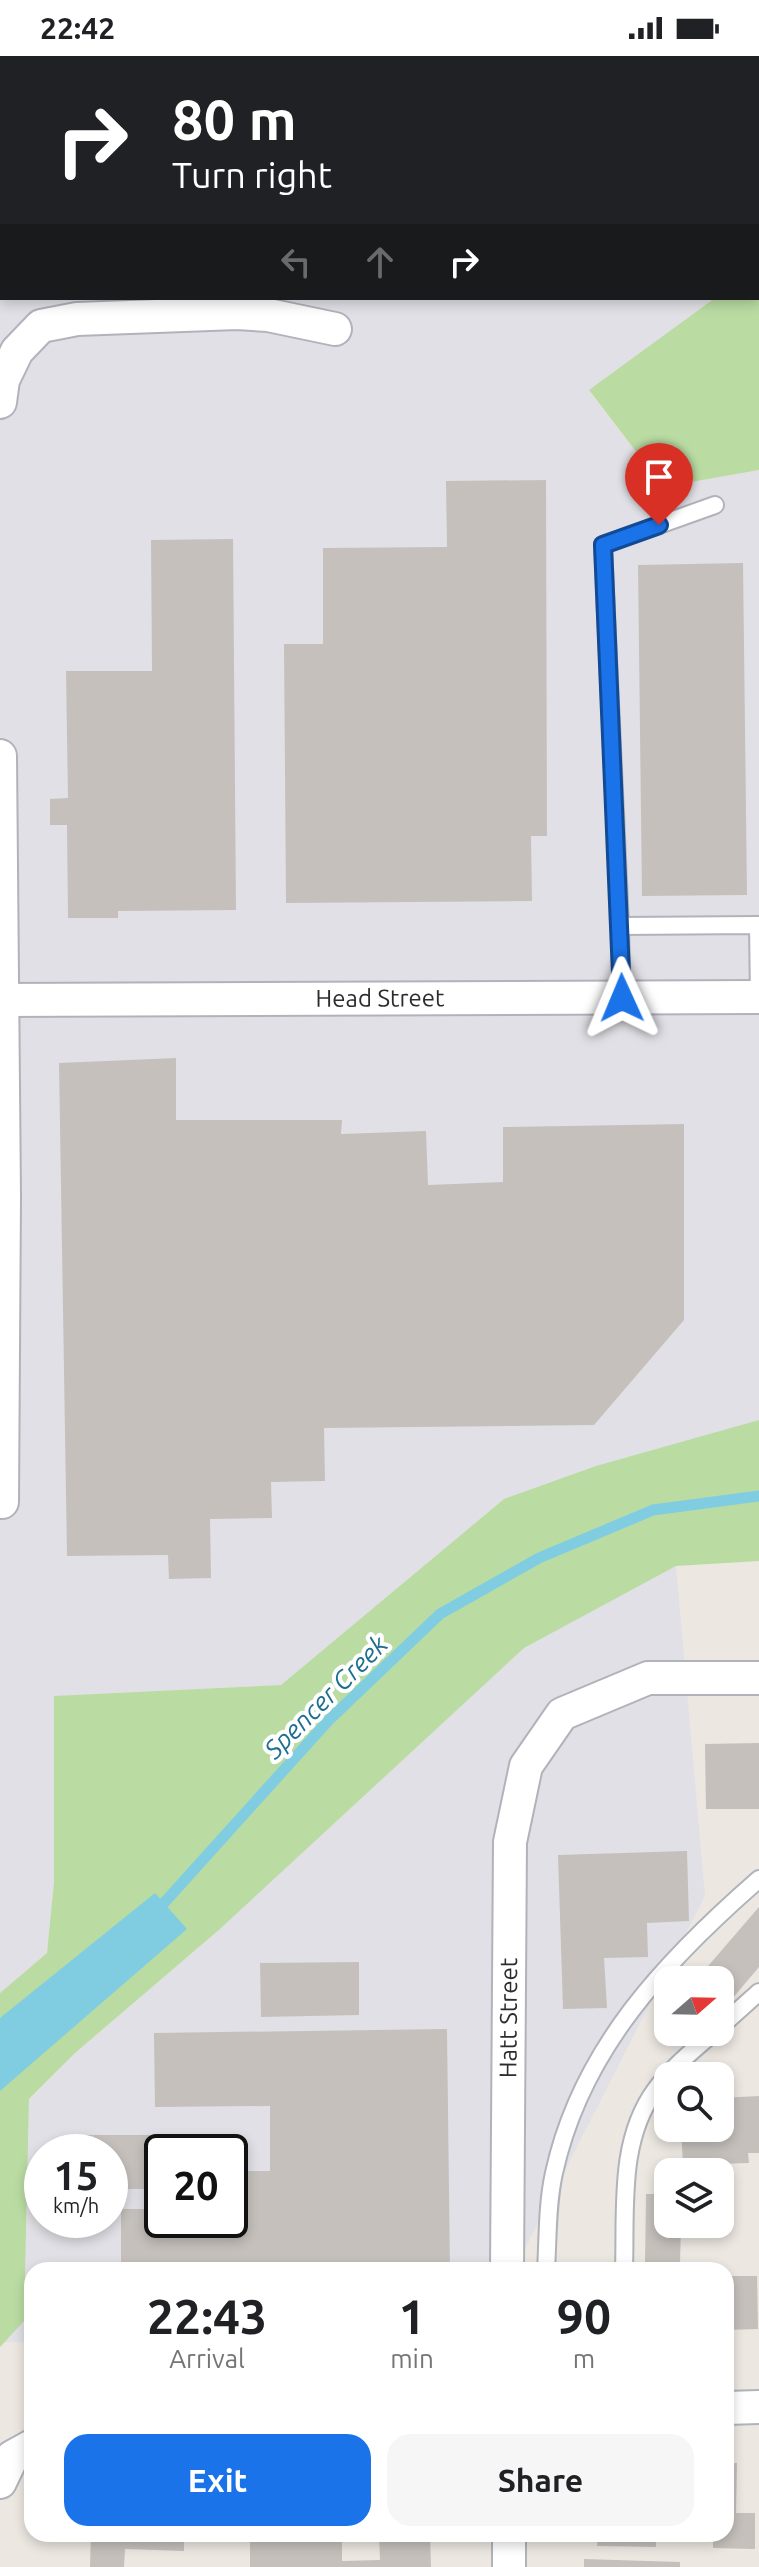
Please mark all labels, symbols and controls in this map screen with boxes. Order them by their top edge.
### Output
text: 22:42 [40,11,115,45]
icon: right [40,88,144,192]
text: 80 m [172,88,297,151]
text: Turn right [172,154,332,195]
icon: left [274,240,318,284]
icon: ahead [358,240,402,284]
icon: right [442,240,486,284]
pin [625,443,693,525]
icon: arrive [637,455,681,499]
position arrow [580,956,664,1040]
street label: Head Street [315,984,445,1012]
water label: Spencer Creek [258,1629,393,1765]
street label: Hatt Street [494,1957,522,2078]
north arrow [654,1966,734,2046]
map controls [654,1966,734,2238]
button: search [654,2062,734,2142]
speed limit sign: 20 [144,2134,248,2238]
text: 15 [53,2153,99,2198]
button: layers [654,2158,734,2238]
text: km/h [53,2194,99,2217]
text: 22:43 [147,2289,267,2343]
text: 1 [398,2289,426,2343]
text: 90 [557,2289,611,2343]
text: Arrival [169,2344,245,2373]
text: min [390,2344,434,2373]
text: m [573,2344,595,2373]
button: Exit [64,2434,371,2526]
button: Share [387,2434,694,2526]

